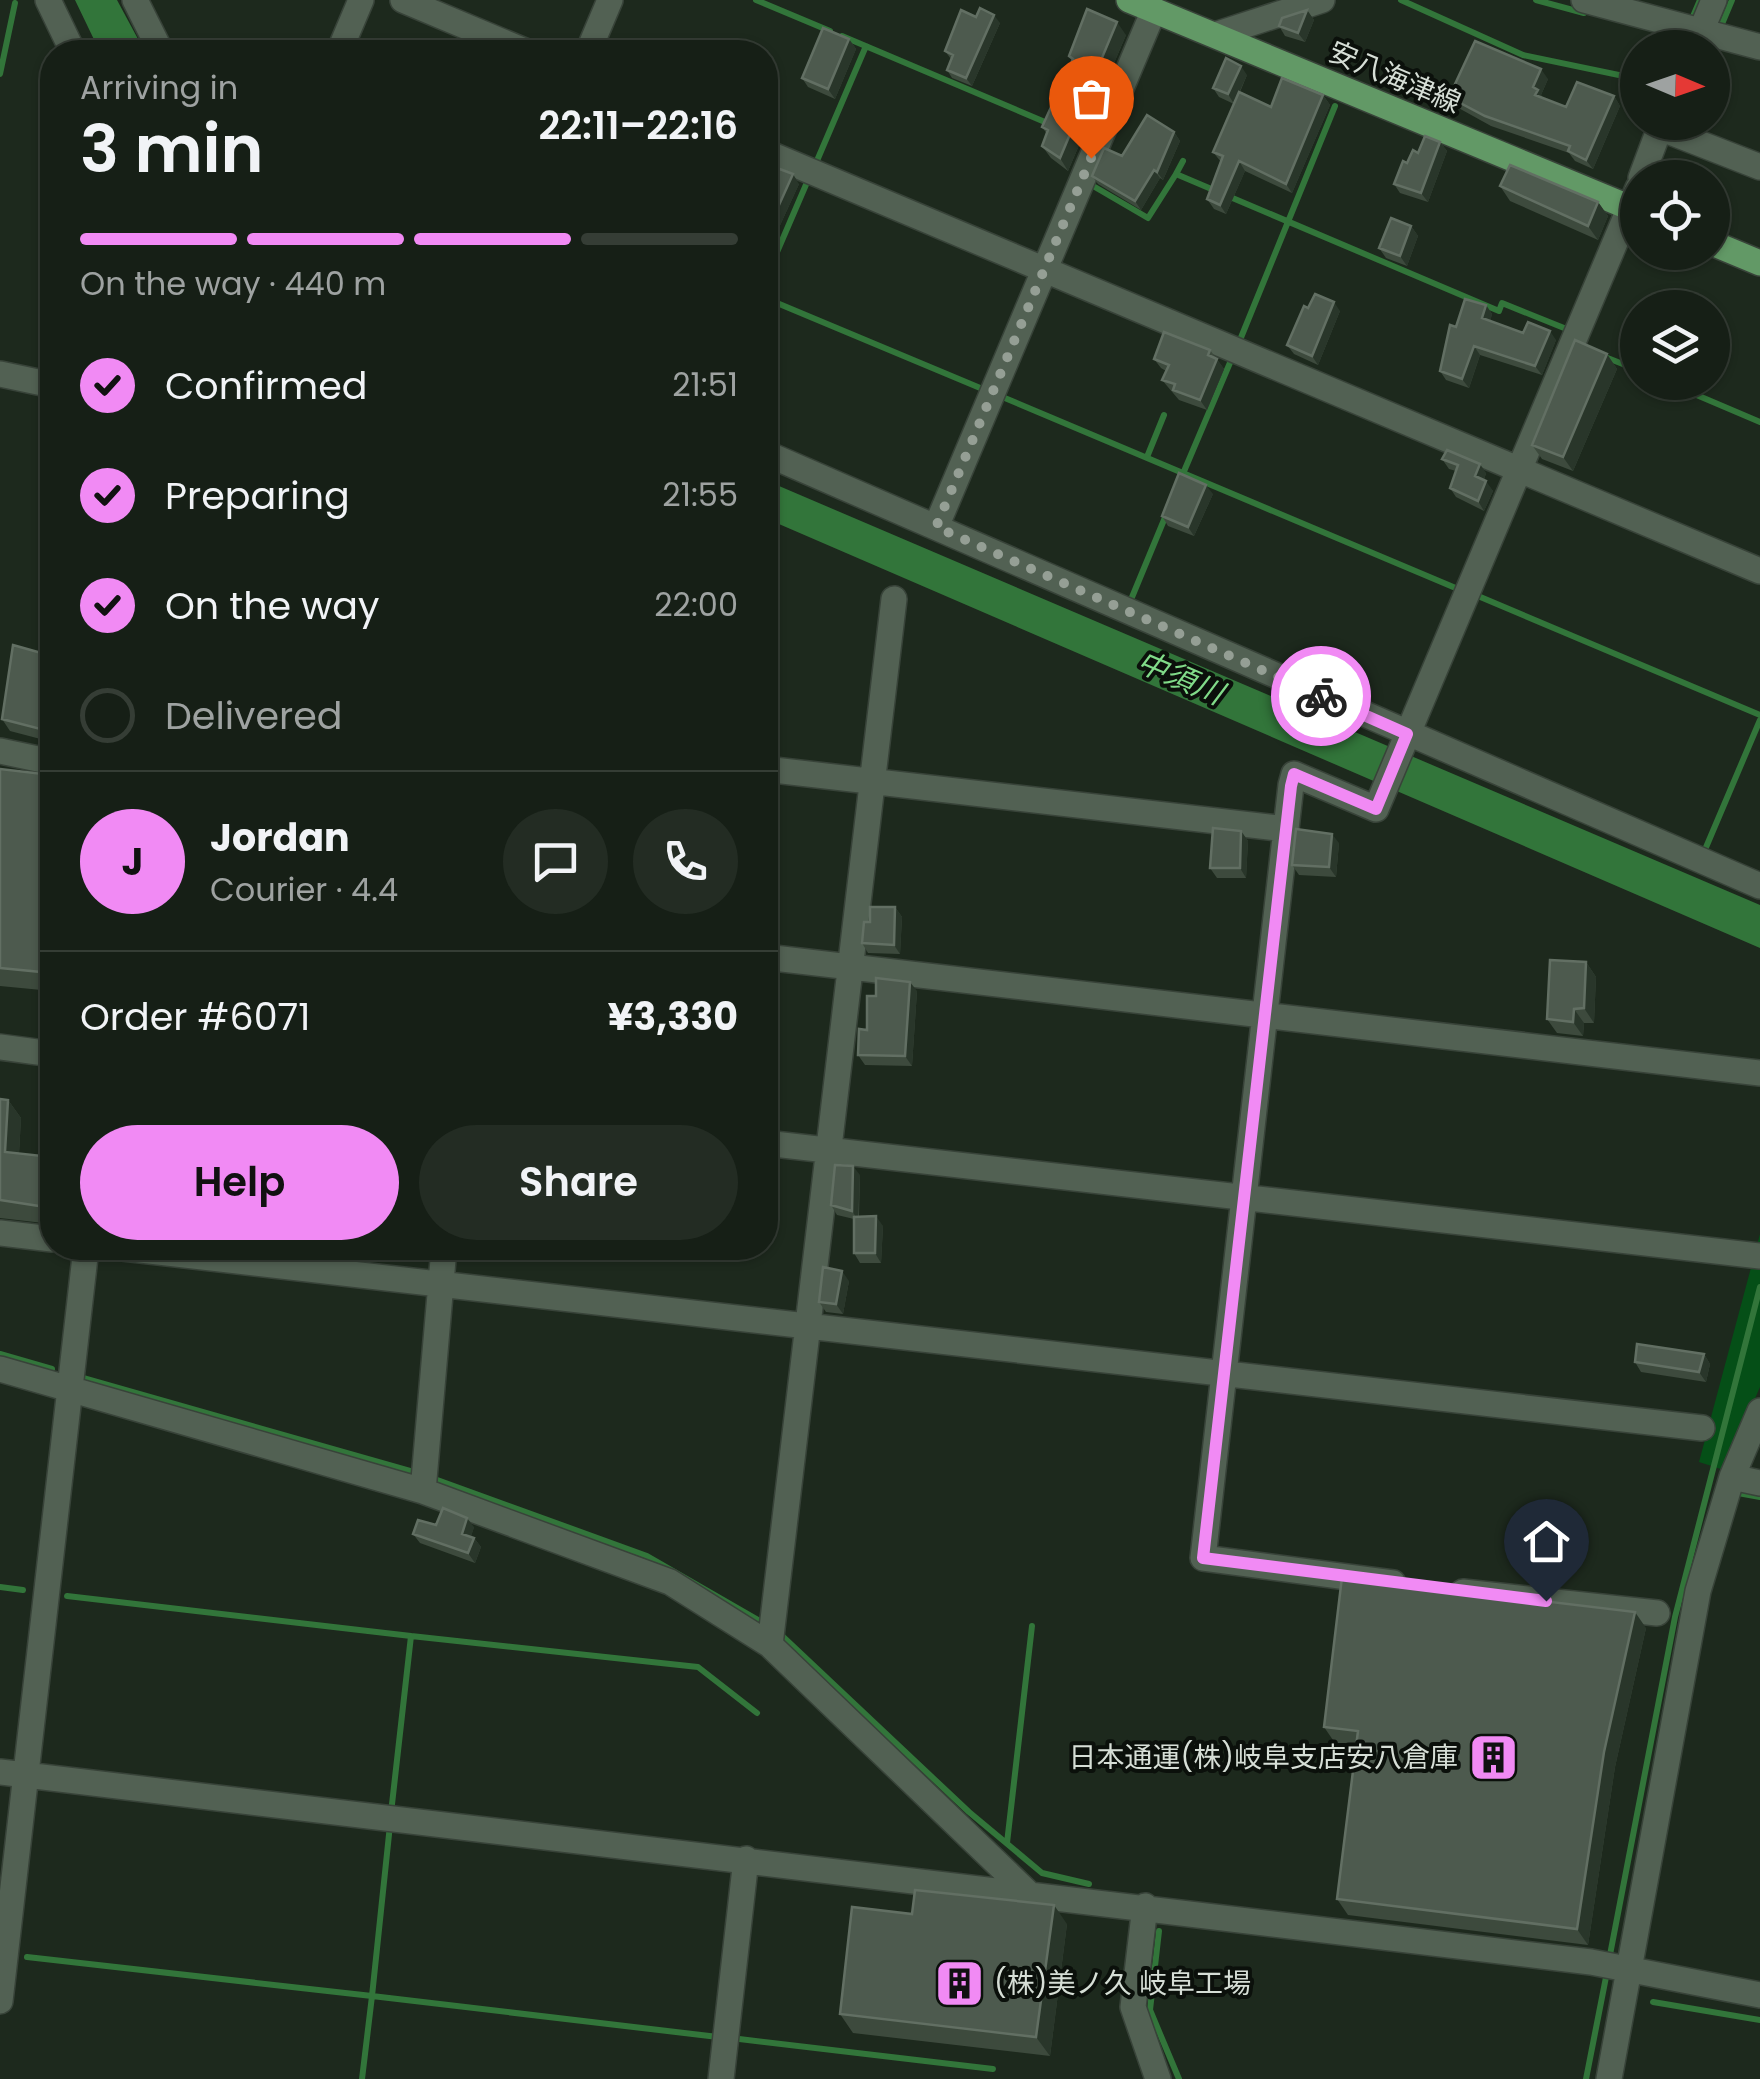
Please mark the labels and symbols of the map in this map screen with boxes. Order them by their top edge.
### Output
north arrow [1620,30,1730,140]
street label: 安八海津線 [1323,32,1467,123]
pin [1049,56,1134,159]
water label: 中須川 [1130,640,1233,716]
courier [1271,646,1371,746]
pin [1504,1499,1589,1602]
building icon: 日本通運(株)岐阜支店安八倉庫 [1467,1731,1519,1783]
place label: 日本通運(株)岐阜支店安八倉庫 [1069,1738,1458,1777]
building icon: (株)美ノ久 岐阜工場 [933,1957,985,2009]
place label: (株)美ノ久 岐阜工場 [994,1964,1251,2003]

